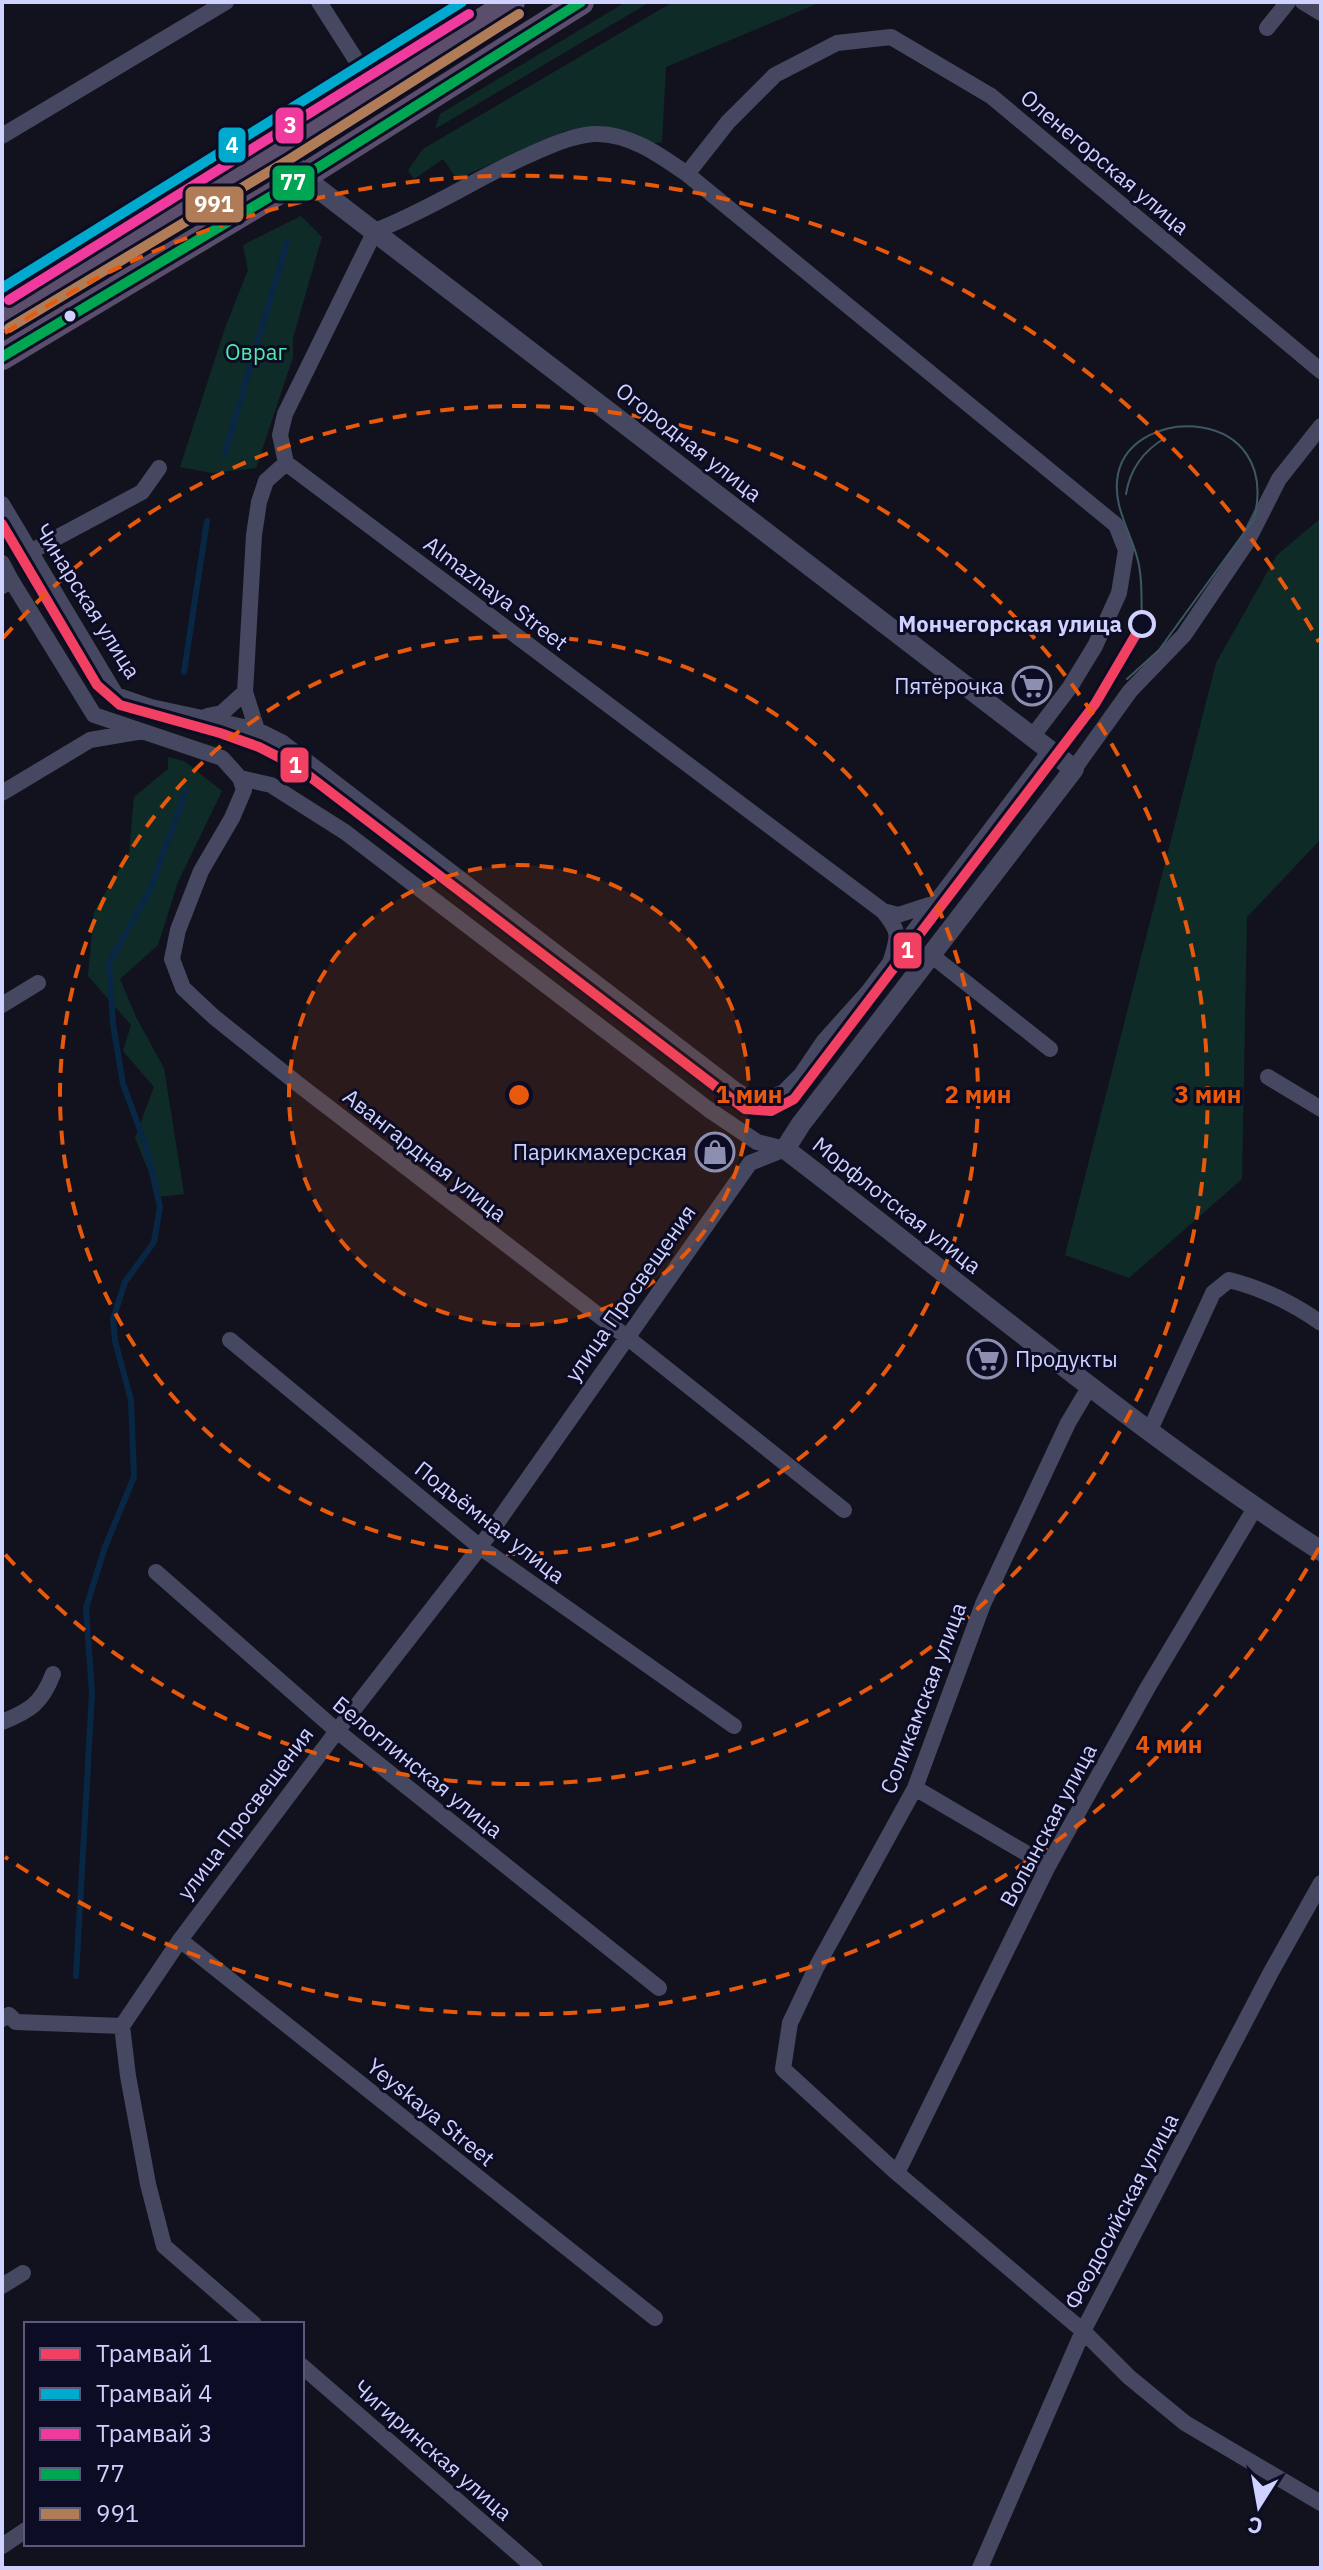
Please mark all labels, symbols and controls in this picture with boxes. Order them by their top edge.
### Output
street label: Оленегорская улица [1015,82,1196,241]
line badge: 3 [274,106,305,145]
text: 3 [283,110,297,139]
line badge: 4 [217,126,247,164]
text: 4 [225,130,239,159]
line badge: 77 [271,164,316,202]
text: 77 [280,167,306,196]
line badge: 991 [184,185,245,224]
text: 991 [194,189,234,218]
unlabelled marker [62,308,78,324]
park label: Овраг [225,337,287,366]
street label: Огородная улица [610,375,768,508]
street label: Чинарская улица [29,518,148,684]
street label: Almaznaya Street [418,529,574,656]
place label: Мончегорская улица [898,609,1122,638]
marker: Мончегорская улица [1129,611,1155,637]
supermarket icon: Пятёрочка [1011,665,1053,707]
place label: Пятёрочка [894,671,1004,700]
line badge: 1 [279,746,310,784]
text: 1 [288,750,302,779]
line badge: 1 [892,931,923,970]
text: 1 [900,935,914,964]
text: 1 мин [716,1078,782,1110]
text: 2 мин [945,1078,1011,1110]
text: 3 мин [1175,1078,1241,1110]
street label: Авангардная улица [337,1081,513,1228]
centre of rings [505,1081,533,1109]
street label: Морфлотская улица [807,1130,988,1280]
shop icon: Парикмахерская [694,1131,736,1173]
place label: Парикмахерская [513,1137,687,1166]
street label: улица Просвещения [558,1198,702,1387]
supermarket icon: Продукты [966,1338,1008,1380]
place label: Продукты [1015,1344,1118,1373]
street label: Подъёмная улица [409,1454,572,1590]
street label: Соликамская улица [873,1598,972,1798]
street label: Белоглинская улица [327,1689,509,1844]
street label: улица Просвещения [170,1720,319,1905]
text: 4 мин [1136,1728,1202,1760]
street label: Волынская улица [992,1738,1103,1911]
street label: Yeyskaya Street [361,2051,501,2172]
street label: Феодосийская улица [1057,2108,1185,2314]
legend [24,2322,304,2546]
text: Трамвай 1 [96,2337,212,2369]
street label: Чигиринская улица [348,2373,519,2527]
text: Трамвай 4 [96,2377,212,2409]
text: Трамвай 3 [96,2417,212,2449]
text: 77 [96,2457,125,2489]
north arrow [1219,2466,1299,2546]
text: 991 [96,2497,139,2529]
text: С [1245,2511,1265,2542]

